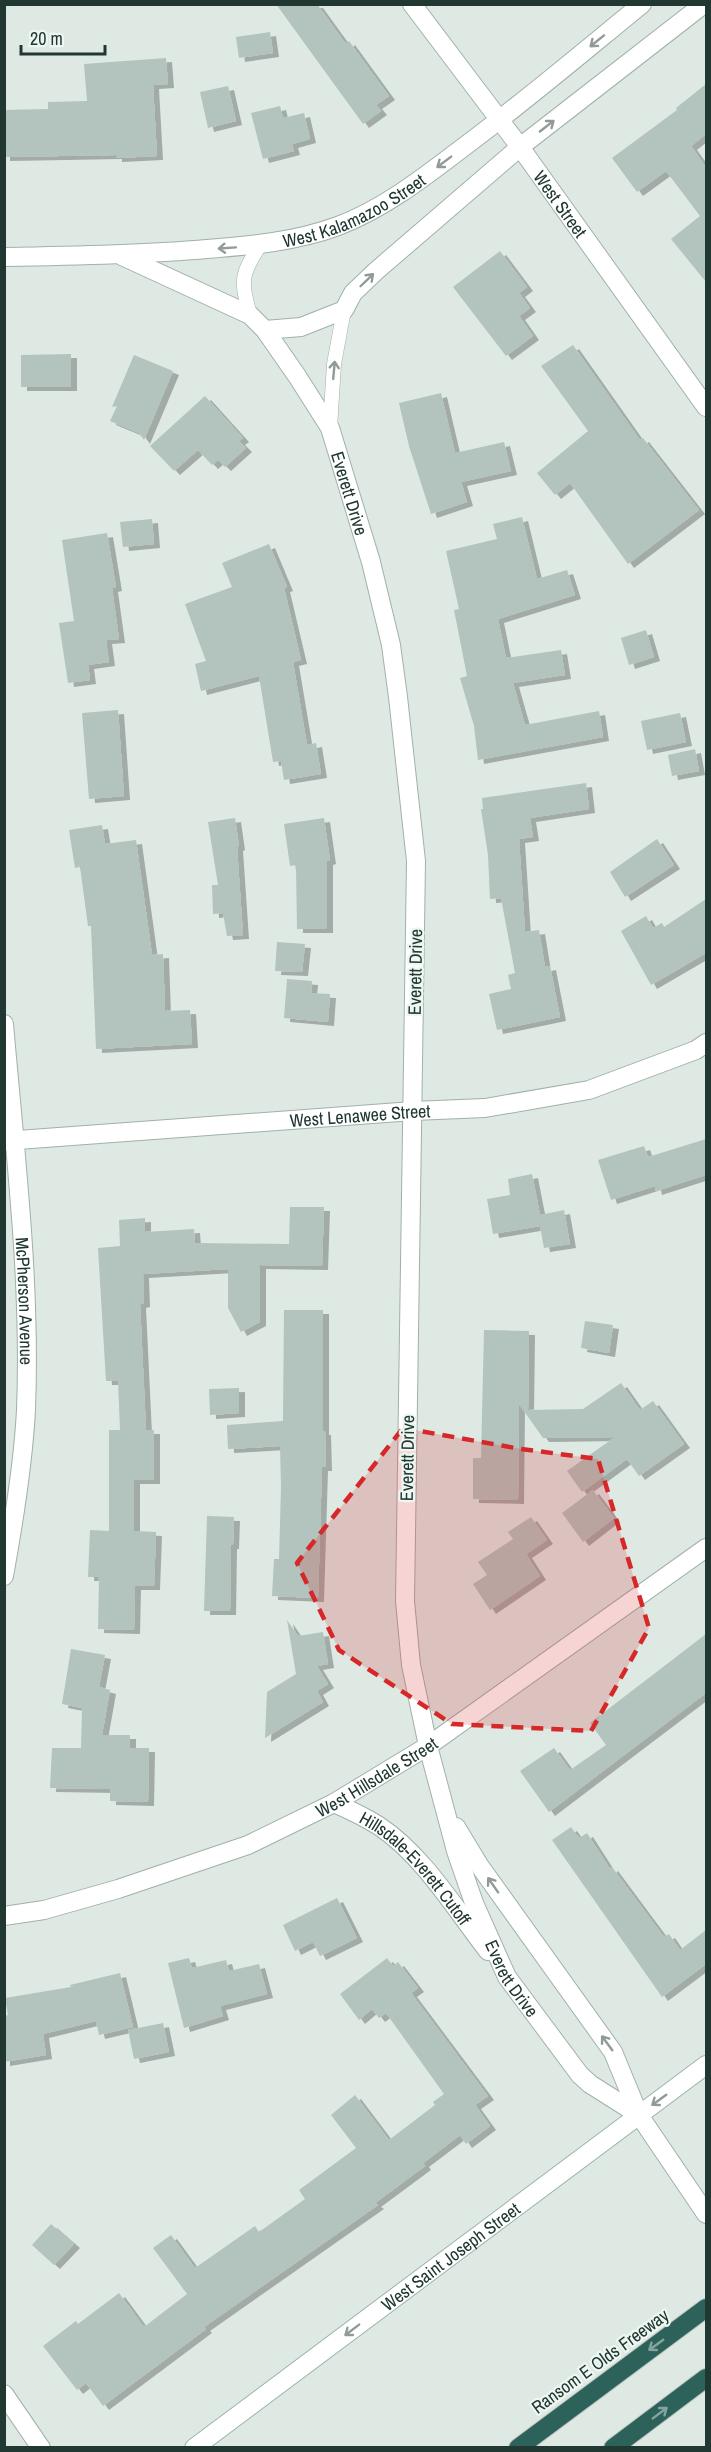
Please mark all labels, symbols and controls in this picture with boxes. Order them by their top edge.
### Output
scale bar [21,18,105,56]
text: 20 m [30,26,63,51]
one-way arrow [589,35,605,48]
one-way arrow [539,119,555,132]
one-way arrow [436,156,452,168]
street label: West Street [528,165,593,242]
street label: West Kalamazoo Street [280,168,430,253]
one-way arrow [218,242,238,253]
one-way arrow [360,272,375,287]
one-way arrow [329,360,340,380]
street label: Everett Drive [325,448,375,538]
street label: Everett Drive [402,929,428,1015]
street label: West Lenawee Street [289,1098,431,1133]
street label: McPherson Avenue [10,1236,39,1365]
street label: Everett Drive [394,1415,420,1501]
street label: West Hillsdale Street [311,1731,442,1823]
street label: Hillsdale-Everett Cutoff [355,1805,477,1930]
one-way arrow [487,1877,499,1893]
street label: Everett Drive [479,1936,545,2022]
one-way arrow [600,2035,613,2051]
one-way arrow [652,2094,668,2106]
street label: West Saint Joseph Street [376,2196,525,2316]
street label: Ransom E Olds Freeway [526,2302,674,2419]
one-way arrow [344,2324,360,2336]
one-way arrow [649,2339,665,2351]
one-way arrow [651,2406,667,2419]

